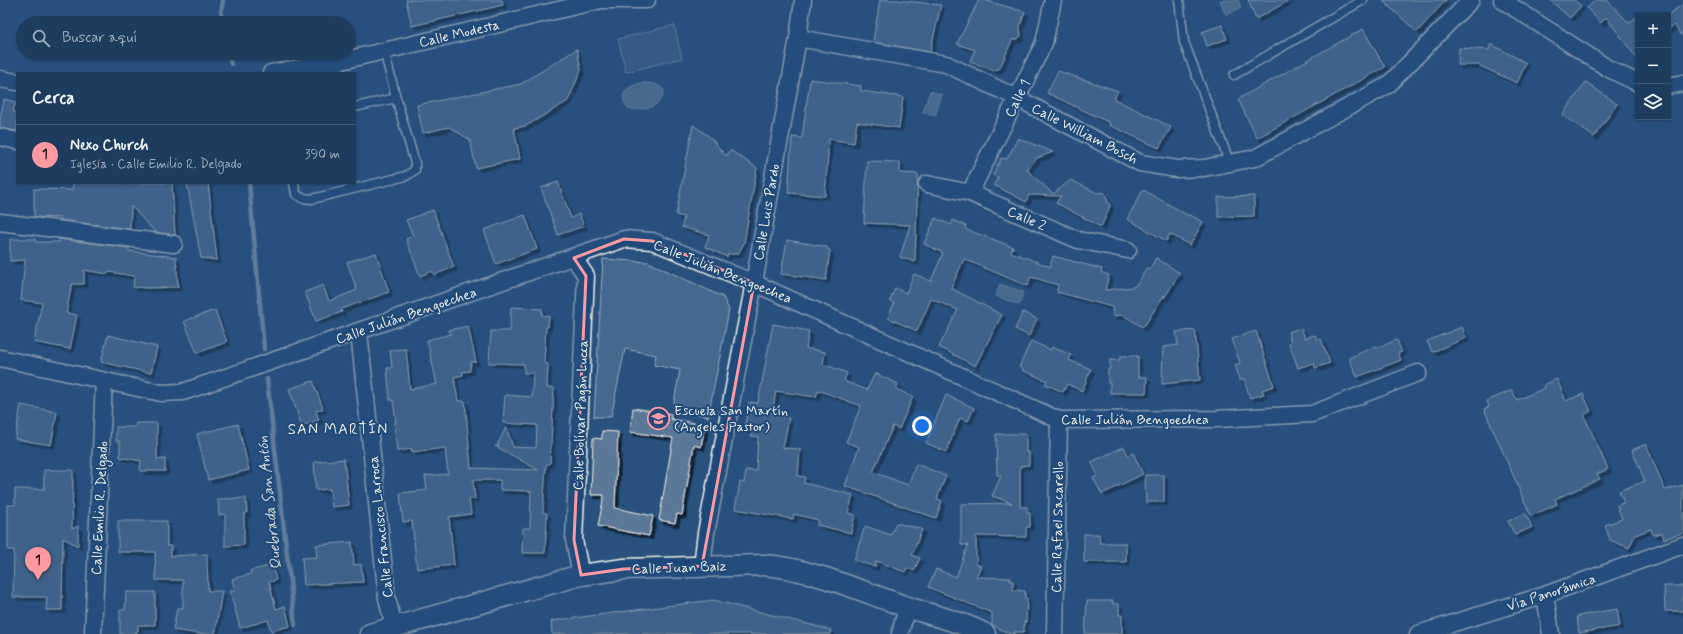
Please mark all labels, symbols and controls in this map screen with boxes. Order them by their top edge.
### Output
map controls [1635,12,1671,120]
button: + [1635,12,1671,48]
search box [16,16,356,60]
street label: Calle Modesta [417,16,501,52]
icon: search [30,27,52,49]
text: Buscar aquí [62,28,137,48]
button: − [1635,48,1671,84]
street label: Calle 1 [1001,76,1035,120]
button: layers [1635,84,1671,120]
text: Cerca [32,87,75,109]
street label: Calle William Bosch [1028,99,1141,169]
text: Nexo Church [70,136,148,156]
text: 1 [42,146,48,163]
text: 390 m [305,146,340,163]
text: Iglesia · Calle Emilio R. Delgado [70,156,242,173]
street label: Calle Luis Pardo [750,162,784,262]
street label: Calle 2 [1004,202,1049,235]
street label: Calle Julián Bengoechea [651,236,795,308]
street label: Calle Julián Bengoechea [333,283,479,349]
street label: Calle Bolívar Pagán Lucca [569,340,593,490]
place label: Escuela San Martín (Angeles Pastor) [674,402,788,438]
school or university icon: Escuela San Martín (Angeles Pastor) [645,405,671,431]
street label: Calle Julián Bengoechea [1061,411,1209,429]
your location [912,416,932,436]
district label: SAN MARTÍN [288,419,388,440]
water label: Quebrada San Antón [253,434,287,571]
street label: Calle Emilio R. Delgado [87,441,113,576]
street label: Calle Francisco Larroca [365,455,397,599]
street label: Calle Rafael Sacarello [1048,461,1068,593]
pin: 1 [25,547,51,580]
street label: Calle Juan Baiz [631,557,727,579]
street label: Vía Panorámica [1504,570,1598,616]

